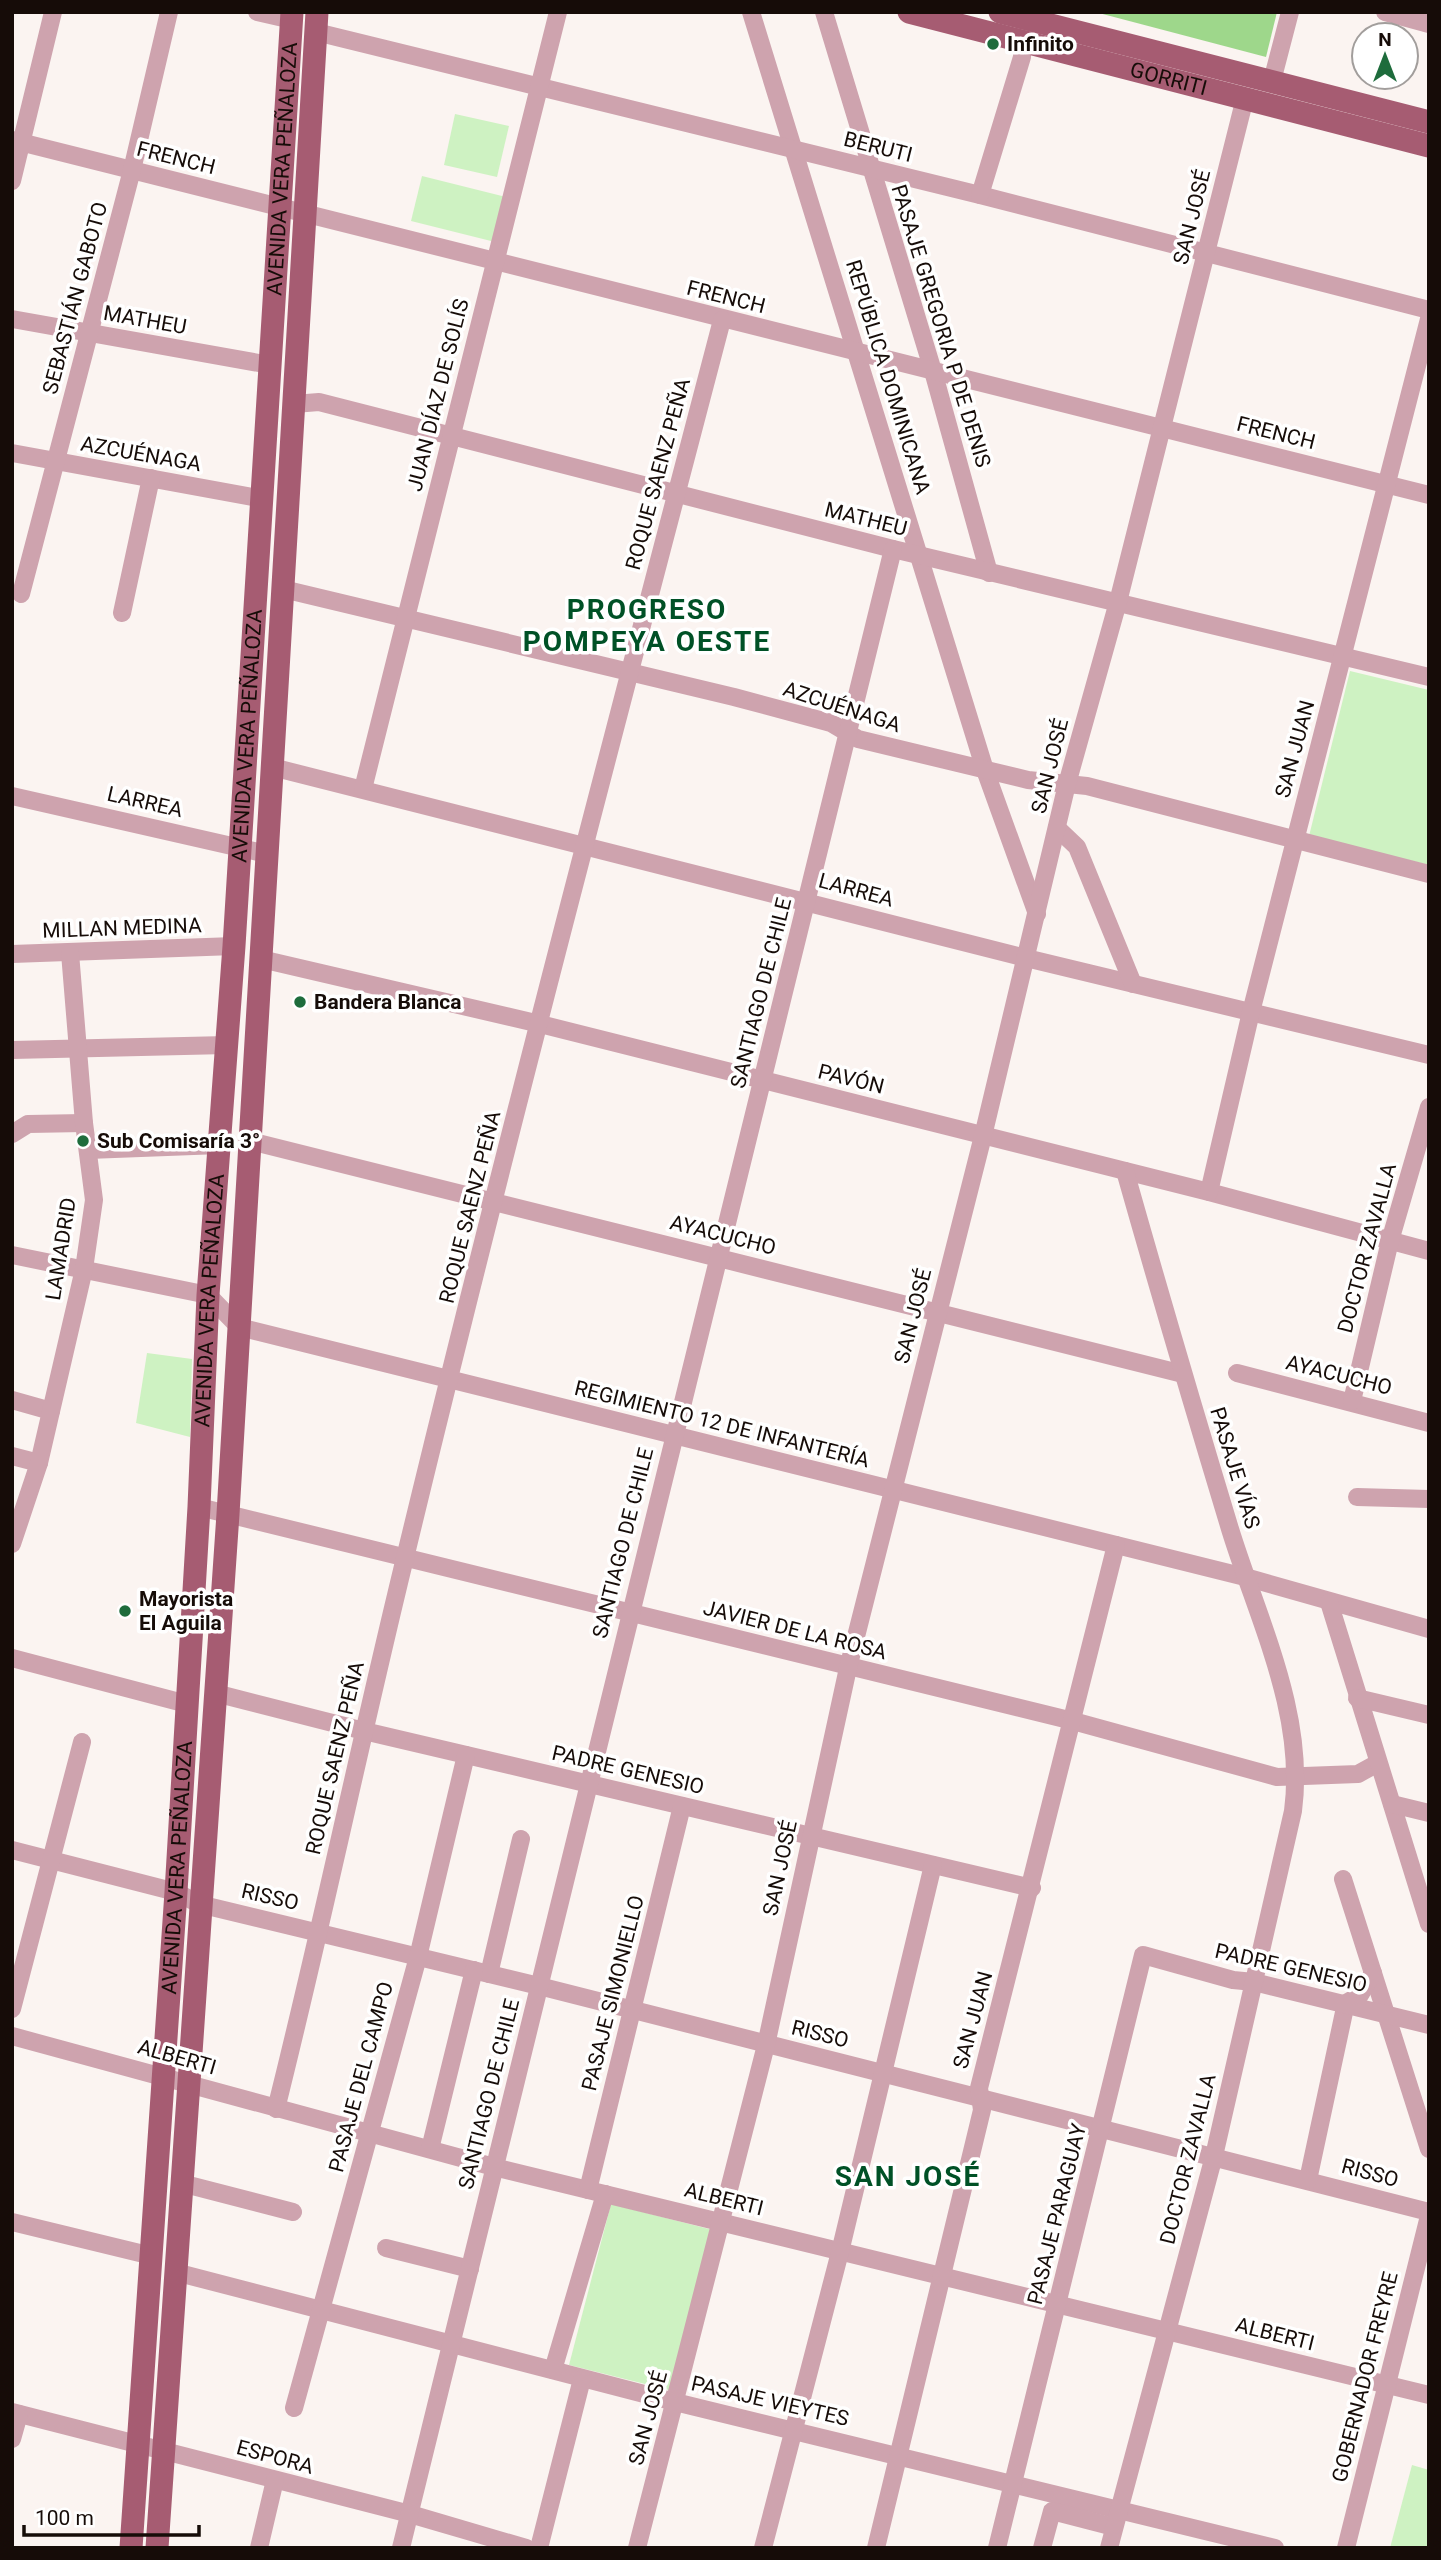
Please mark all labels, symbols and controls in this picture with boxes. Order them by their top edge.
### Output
north arrow [1350,21,1420,91]
text: N [1378,28,1392,51]
place label: Infinito [1007,32,1074,56]
marker: Infinito [985,36,1001,52]
street label: AVENIDA VERA PEÑALOZA [262,41,302,296]
street label: GORRITI [1128,57,1209,100]
street label: BERUTI [841,127,915,167]
street label: FRENCH [134,137,218,179]
street label: SAN JOSÉ [1169,167,1215,267]
street label: PASAJE GREGORIA P DE DENIS [886,182,996,470]
street label: SEBASTIÁN GABOTO [38,199,112,397]
street label: REPÚBLICA DOMINICANA [841,257,935,497]
street label: FRENCH [684,276,768,318]
street label: JUAN DÍAZ DE SOLÍS [402,296,474,494]
street label: MATHEU [102,301,188,339]
street label: ROQUE SAENZ PEÑA [621,375,695,573]
street label: FRENCH [1234,412,1318,454]
street label: AZCUÉNAGA [79,432,203,476]
street label: MATHEU [822,497,910,541]
district label: PROGRESO POMPEYA OESTE [523,593,771,658]
street label: AVENIDA VERA PEÑALOZA [227,608,267,863]
street label: AZCUÉNAGA [780,677,904,737]
street label: SAN JUAN [1270,698,1320,800]
street label: SAN JOSÉ [1027,716,1073,816]
street label: LARREA [105,782,185,822]
street label: LARREA [816,868,896,912]
street label: SANTIAGO DE CHILE [726,895,796,1091]
street label: MILLAN MEDINA [42,913,202,943]
place label: Bandera Blanca [314,990,462,1014]
marker: Bandera Blanca [292,994,308,1010]
street label: PAVÓN [815,1059,887,1099]
street label: ROQUE SAENZ PEÑA [434,1108,506,1306]
place label: Sub Comisaría 3° [97,1129,260,1153]
marker: Sub Comisaría 3° [75,1133,91,1149]
street label: DOCTOR ZAVALLA [1333,1160,1401,1336]
street label: AVENIDA VERA PEÑALOZA [190,1173,229,1428]
street label: LAMADRID [41,1196,81,1302]
street label: AYACUCHO [668,1210,778,1260]
street label: SAN JOSÉ [890,1266,936,1366]
street label: AYACUCHO [1284,1350,1394,1400]
street label: REGIMIENTO 12 DE INFANTERÍA [572,1376,872,1472]
street label: PASAJE VÍAS [1205,1404,1265,1532]
street label: SANTIAGO DE CHILE [588,1445,658,1641]
place label: Mayorista El Aguila [139,1587,233,1635]
street label: JAVIER DE LA ROSA [701,1596,890,1664]
marker: Mayorista El Aguila [117,1603,133,1619]
street label: ROQUE SAENZ PEÑA [301,1659,369,1857]
street label: AVENIDA VERA PEÑALOZA [157,1740,197,1995]
street label: PADRE GENESIO [550,1741,706,1799]
street label: SAN JOSÉ [758,1818,802,1918]
street label: RISSO [239,1879,301,1915]
street label: PASAJE SIMONIELLO [577,1893,649,2093]
street label: PADRE GENESIO [1213,1939,1369,1997]
street label: SAN JUAN [948,1969,998,2071]
street label: PASAJE DEL CAMPO [324,1979,398,2175]
street label: SANTIAGO DE CHILE [454,1996,524,2192]
street label: RISSO [789,2015,851,2053]
street label: ALBERTI [135,2034,219,2080]
street label: DOCTOR ZAVALLA [1155,2071,1221,2247]
street label: PASAJE PARAGUAY [1023,2121,1091,2307]
street label: RISSO [1339,2154,1401,2192]
district label: SAN JOSÉ [835,2160,981,2193]
street label: ALBERTI [682,2178,766,2220]
street label: GOBERNADOR FREYRE [1327,2269,1403,2485]
street label: ALBERTI [1233,2313,1317,2355]
street label: SAN JOSÉ [624,2368,672,2468]
street label: PASAJE VIEYTES [689,2371,851,2431]
street label: ESPORA [234,2435,316,2479]
scale bar [24,2494,200,2538]
text: 100 m [35,2506,94,2530]

